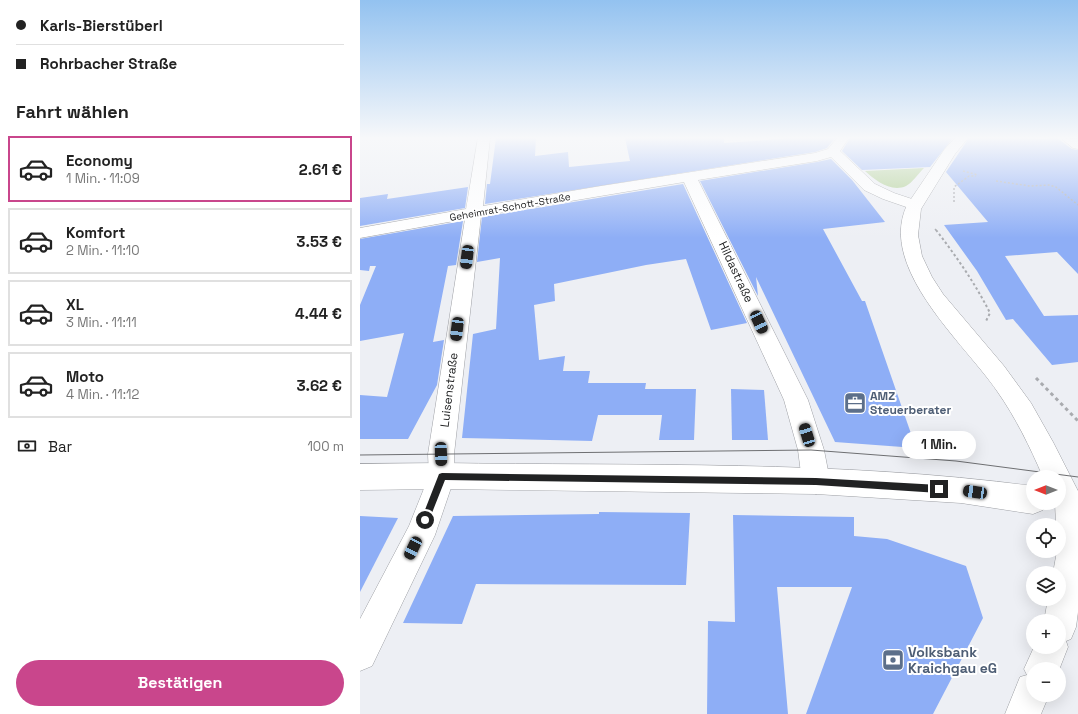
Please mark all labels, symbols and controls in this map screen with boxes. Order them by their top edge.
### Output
text: Karls-Bierstüberl [40,16,163,35]
text: Rohrbacher Straße [40,54,177,73]
text: Fahrt wählen [16,100,129,123]
icon: car [18,151,54,187]
text: Economy [66,151,133,170]
text: 2.61 € [299,160,342,179]
text: 1 Min. · 11:09 [66,170,140,187]
street label: Geheimrat-Schott-Straße [448,190,572,224]
icon: car [18,223,54,259]
text: Komfort [66,223,125,242]
text: 3.53 € [296,232,342,251]
street label: Hildastraße [715,239,757,305]
text: 2 Min. · 11:10 [66,242,139,259]
car [460,244,474,270]
icon: car [18,295,54,331]
text: XL [66,295,84,314]
text: 4.44 € [295,304,342,323]
car [748,309,770,335]
text: 3 Min. · 11:11 [66,314,137,331]
car [450,316,464,342]
street label: Luisenstraße [436,352,462,428]
icon: car [18,367,54,403]
text: Moto [66,367,104,386]
text: 3.62 € [296,376,342,395]
text: 4 Min. · 11:12 [66,386,139,403]
place label: AMZ Steuerberater [870,388,951,418]
office icon: AMZ Steuerberater [842,390,868,416]
car [798,422,816,448]
callout: 1 Min. [902,431,976,459]
icon: cash [16,435,38,457]
text: 1 Min. [921,436,957,453]
text: Bar [48,437,72,456]
text: 100 m [307,438,344,455]
car [435,442,447,466]
north arrow [1026,470,1066,510]
map controls [1026,470,1066,702]
route end [930,480,948,498]
car [962,484,988,500]
route start [416,511,434,529]
button: locate [1026,518,1066,558]
car [402,535,424,561]
button: layers [1026,566,1066,606]
button: + [1026,614,1066,654]
place label: Volksbank Kraichgau eG [908,643,997,677]
bank icon: Volksbank Kraichgau eG [880,647,906,673]
button: Bestätigen [16,660,344,706]
button: − [1026,662,1066,702]

